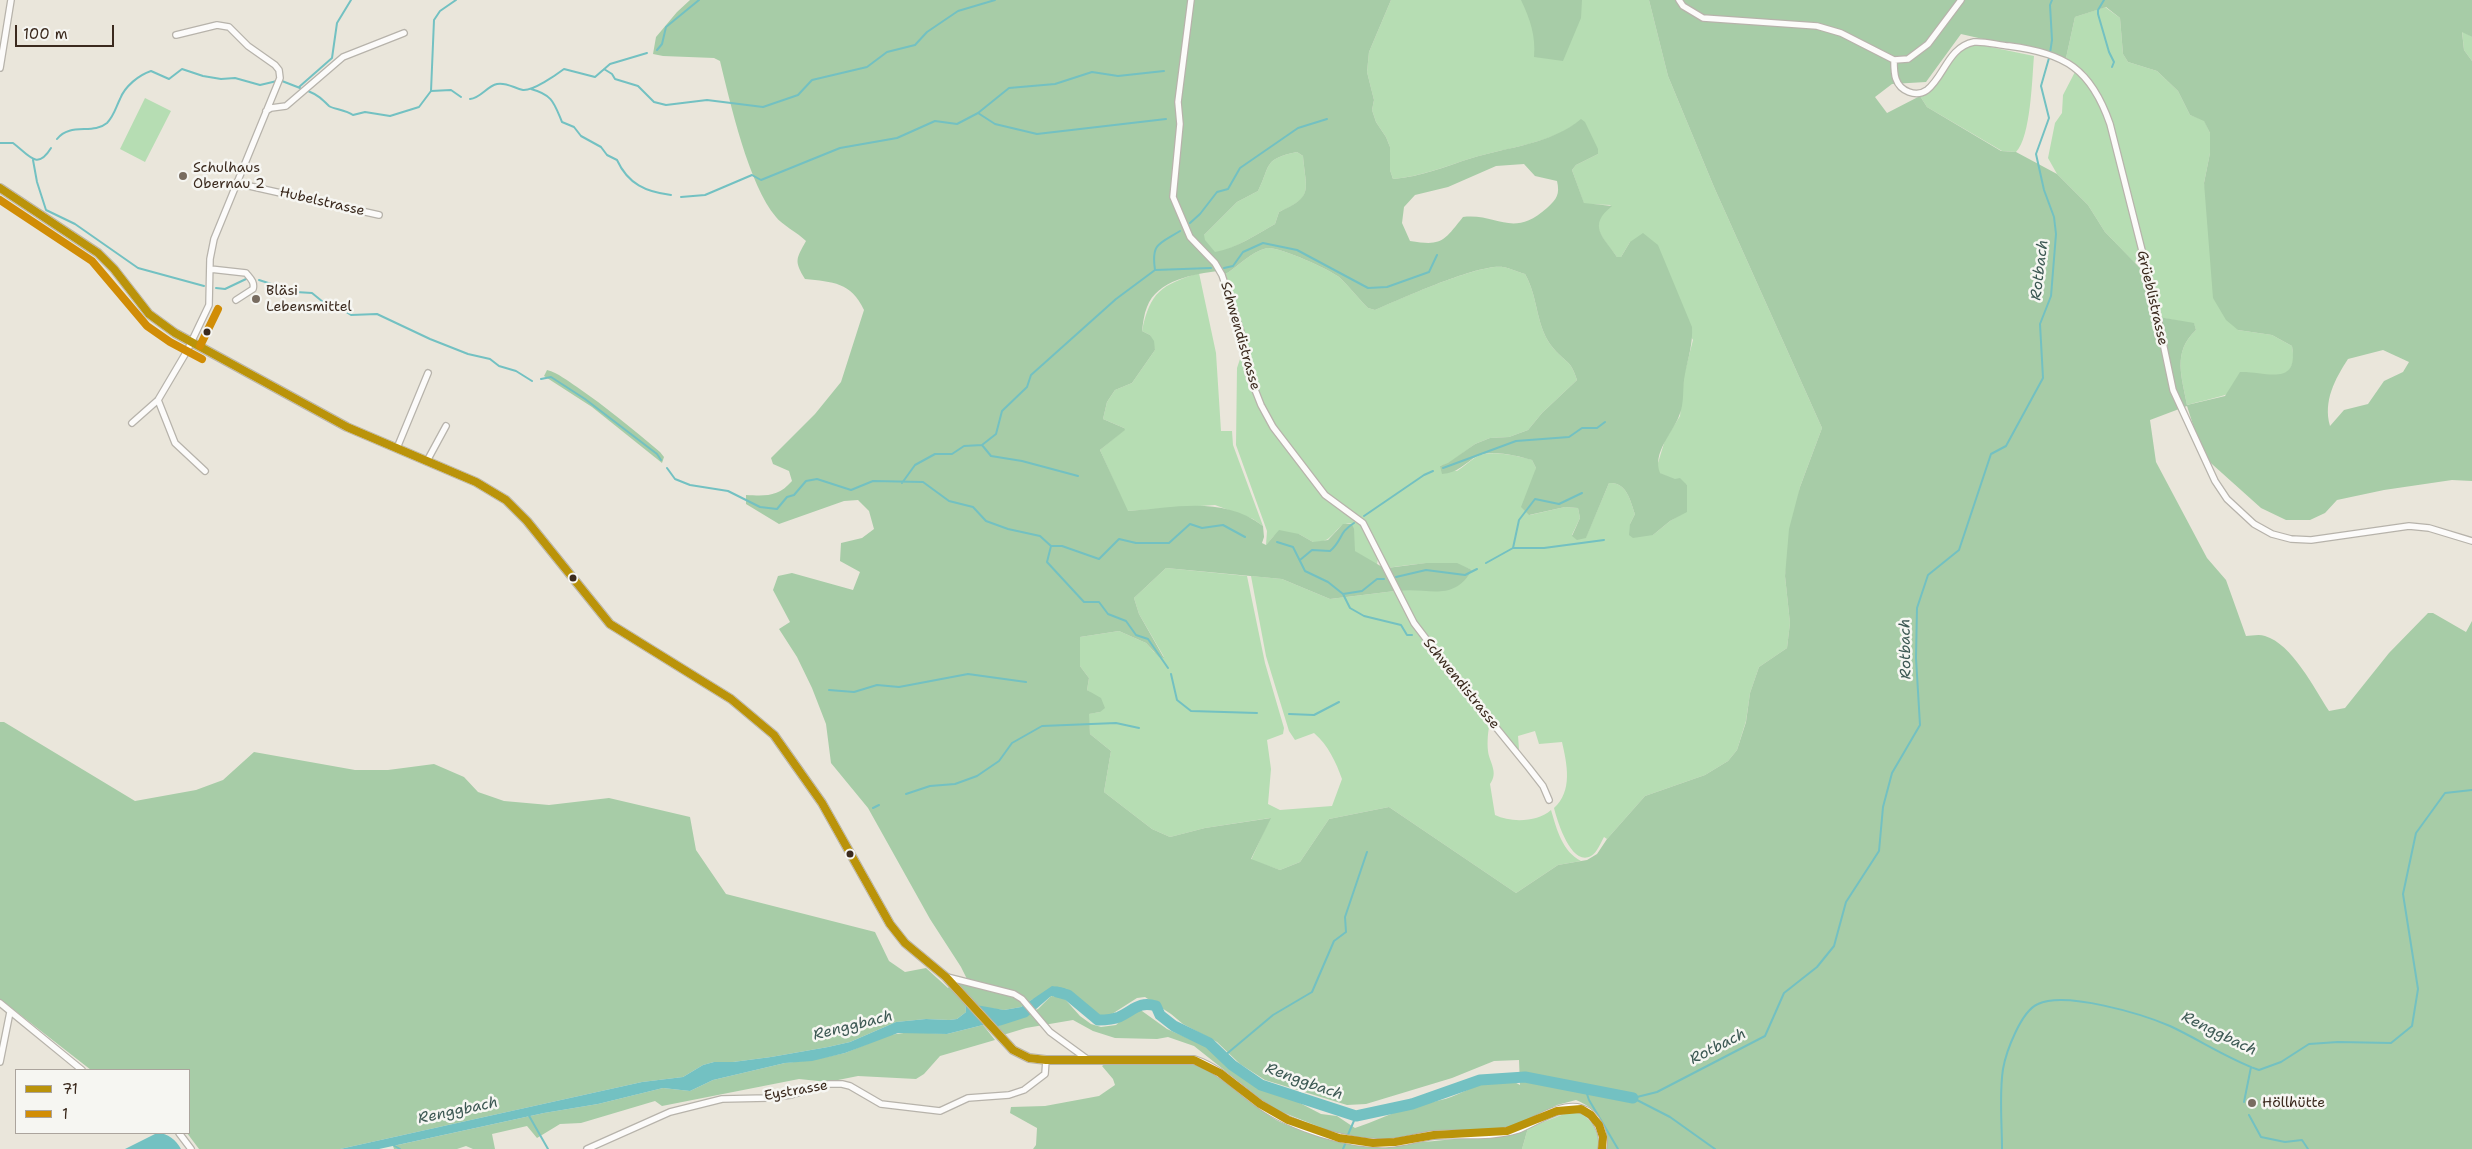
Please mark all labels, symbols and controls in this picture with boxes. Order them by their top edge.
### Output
scale bar [18,15,116,47]
text: 100 m [23,24,68,44]
place label: Schulhaus Obernau 2 [193,160,265,192]
marker: Schulhaus Obernau 2 [177,170,189,182]
street label: Hubelstrasse [278,184,366,220]
water label: Rotbach [2027,239,2053,301]
street label: Grüeblistrasse [2133,249,2171,347]
street label: Schwendistrasse [1217,280,1263,392]
place label: Bläsi Lebensmittel [266,283,352,316]
marker: Bläsi Lebensmittel [250,293,262,305]
unlabelled marker [202,327,212,337]
unlabelled marker [568,573,578,583]
water label: Rotbach [1896,618,1916,680]
street label: Schwendistrasse [1419,635,1503,733]
unlabelled marker [845,849,855,859]
water label: Renggbach [811,1007,895,1045]
water label: Renggbach [2179,1008,2259,1060]
water label: Rotbach [1687,1025,1749,1069]
water label: Renggbach [1263,1060,1345,1104]
legend [15,1069,190,1134]
street label: Eystrasse [763,1077,829,1105]
text: 71 [62,1079,78,1099]
water label: Renggbach [416,1094,500,1128]
place label: Höllhütte [2262,1095,2325,1111]
marker: Höllhütte [2246,1097,2258,1109]
text: 1 [62,1104,68,1124]

